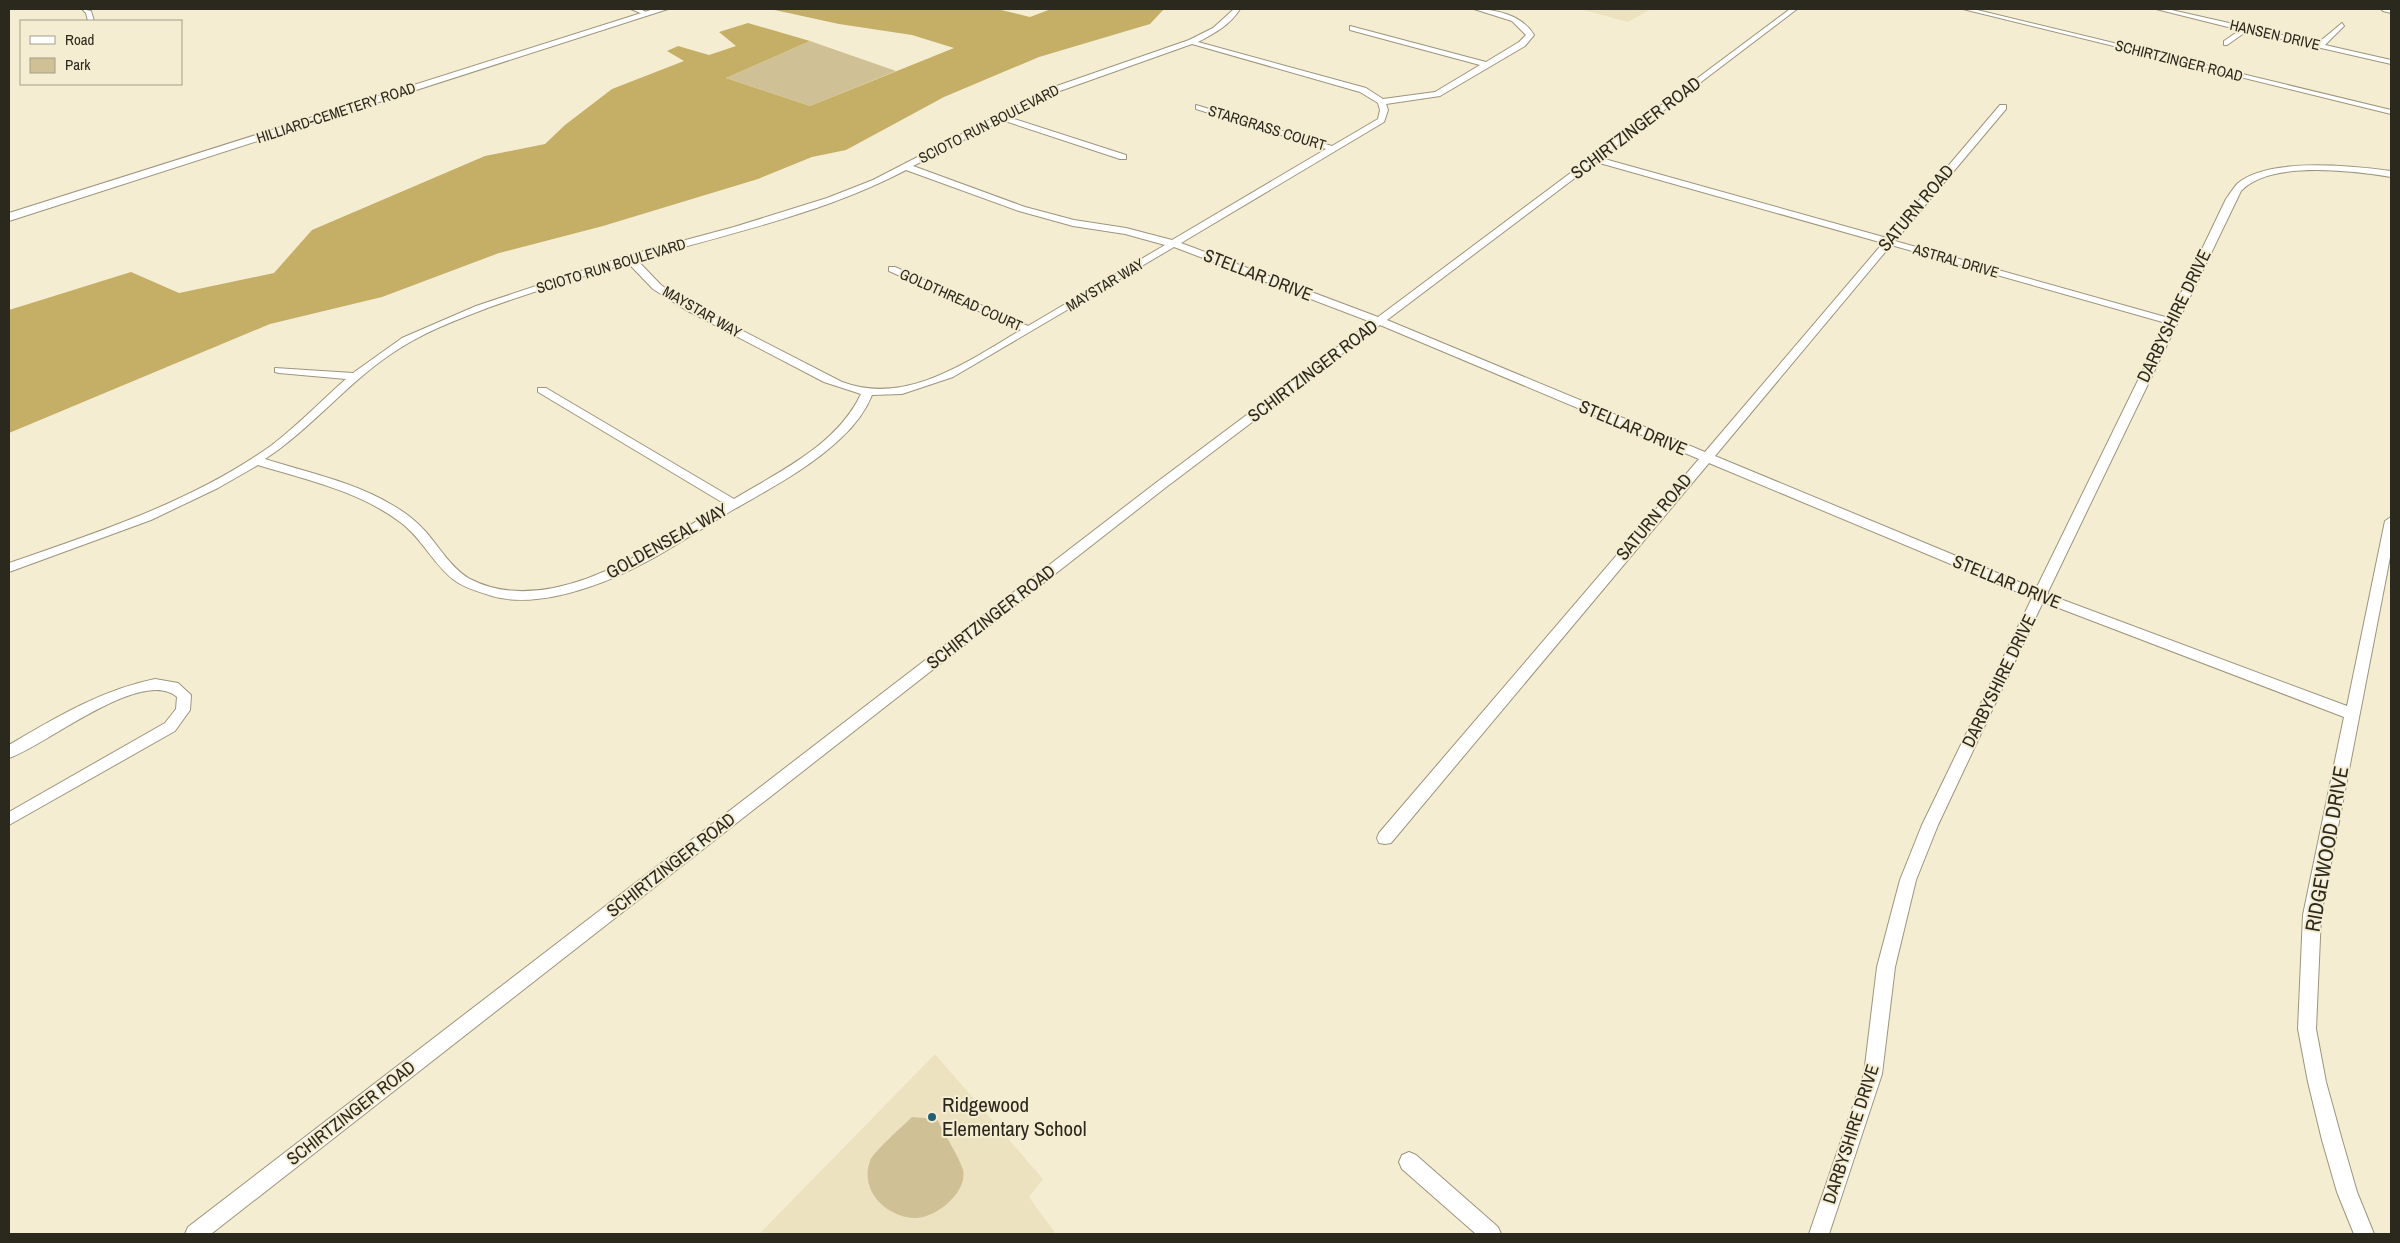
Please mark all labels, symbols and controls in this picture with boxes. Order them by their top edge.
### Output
street label: HANSEN DRIVE [2228,14,2322,55]
legend [20,20,182,85]
text: Road [65,29,94,50]
street label: SCHIRTZINGER ROAD [2113,34,2245,87]
text: Park [65,54,91,75]
street label: SCHIRTZINGER ROAD [1565,70,1706,185]
street label: HILLIARD-CEMETERY ROAD [253,77,418,148]
street label: SCIOTO RUN BOULEVARD [915,79,1063,168]
street label: STARGRASS COURT [1206,100,1329,156]
street label: SATURN ROAD [1872,159,1959,256]
street label: SCIOTO RUN BOULEVARD [533,233,688,298]
street label: ASTRAL DRIVE [1910,238,2002,283]
street label: STELLAR DRIVE [1200,242,1316,307]
street label: DARBYSHIRE DRIVE [2130,245,2217,387]
street label: MAYSTAR WAY [1062,253,1148,316]
street label: GOLDTHREAD COURT [896,263,1026,336]
street label: MAYSTAR WAY [659,281,746,343]
street label: SCHIRTZINGER ROAD [1242,313,1383,428]
street label: STELLAR DRIVE [1575,394,1691,461]
street label: SATURN ROAD [1610,468,1697,565]
street label: GOLDENSEAL WAY [601,497,732,584]
street label: STELLAR DRIVE [1949,548,2065,615]
street label: SCHIRTZINGER ROAD [921,558,1060,675]
street label: DARBYSHIRE DRIVE [1955,610,2042,752]
street label: RIDGEWOOD DRIVE [2298,764,2355,934]
street label: SCHIRTZINGER ROAD [601,806,740,923]
street label: SCHIRTZINGER ROAD [281,1054,420,1171]
street label: DARBYSHIRE DRIVE [1816,1061,1885,1207]
place label: Ridgewood Elementary School [942,1090,1087,1143]
marker: Ridgewood Elementary School [926,1111,938,1123]

